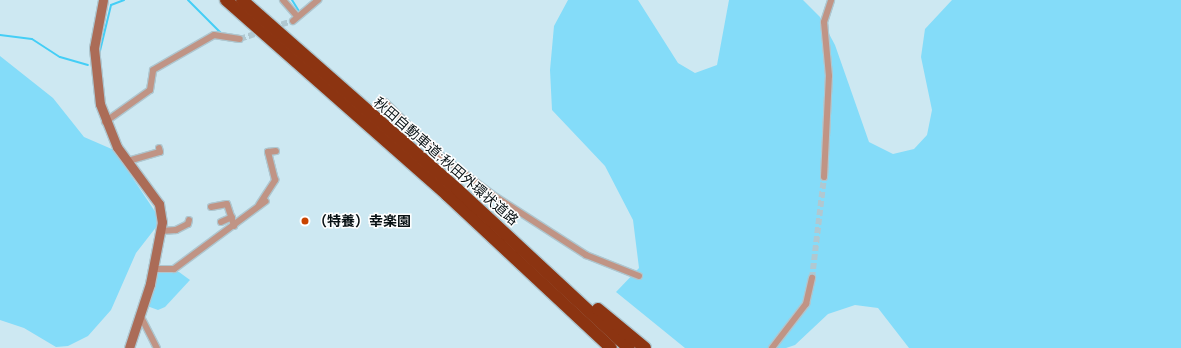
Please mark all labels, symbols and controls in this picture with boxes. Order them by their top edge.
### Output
street label: 秋田自動車道;秋田外環状道路 [370,94,522,228]
place label: （特養）幸楽園 [313,213,411,229]
marker: （特養）幸楽園 [300,216,310,226]

